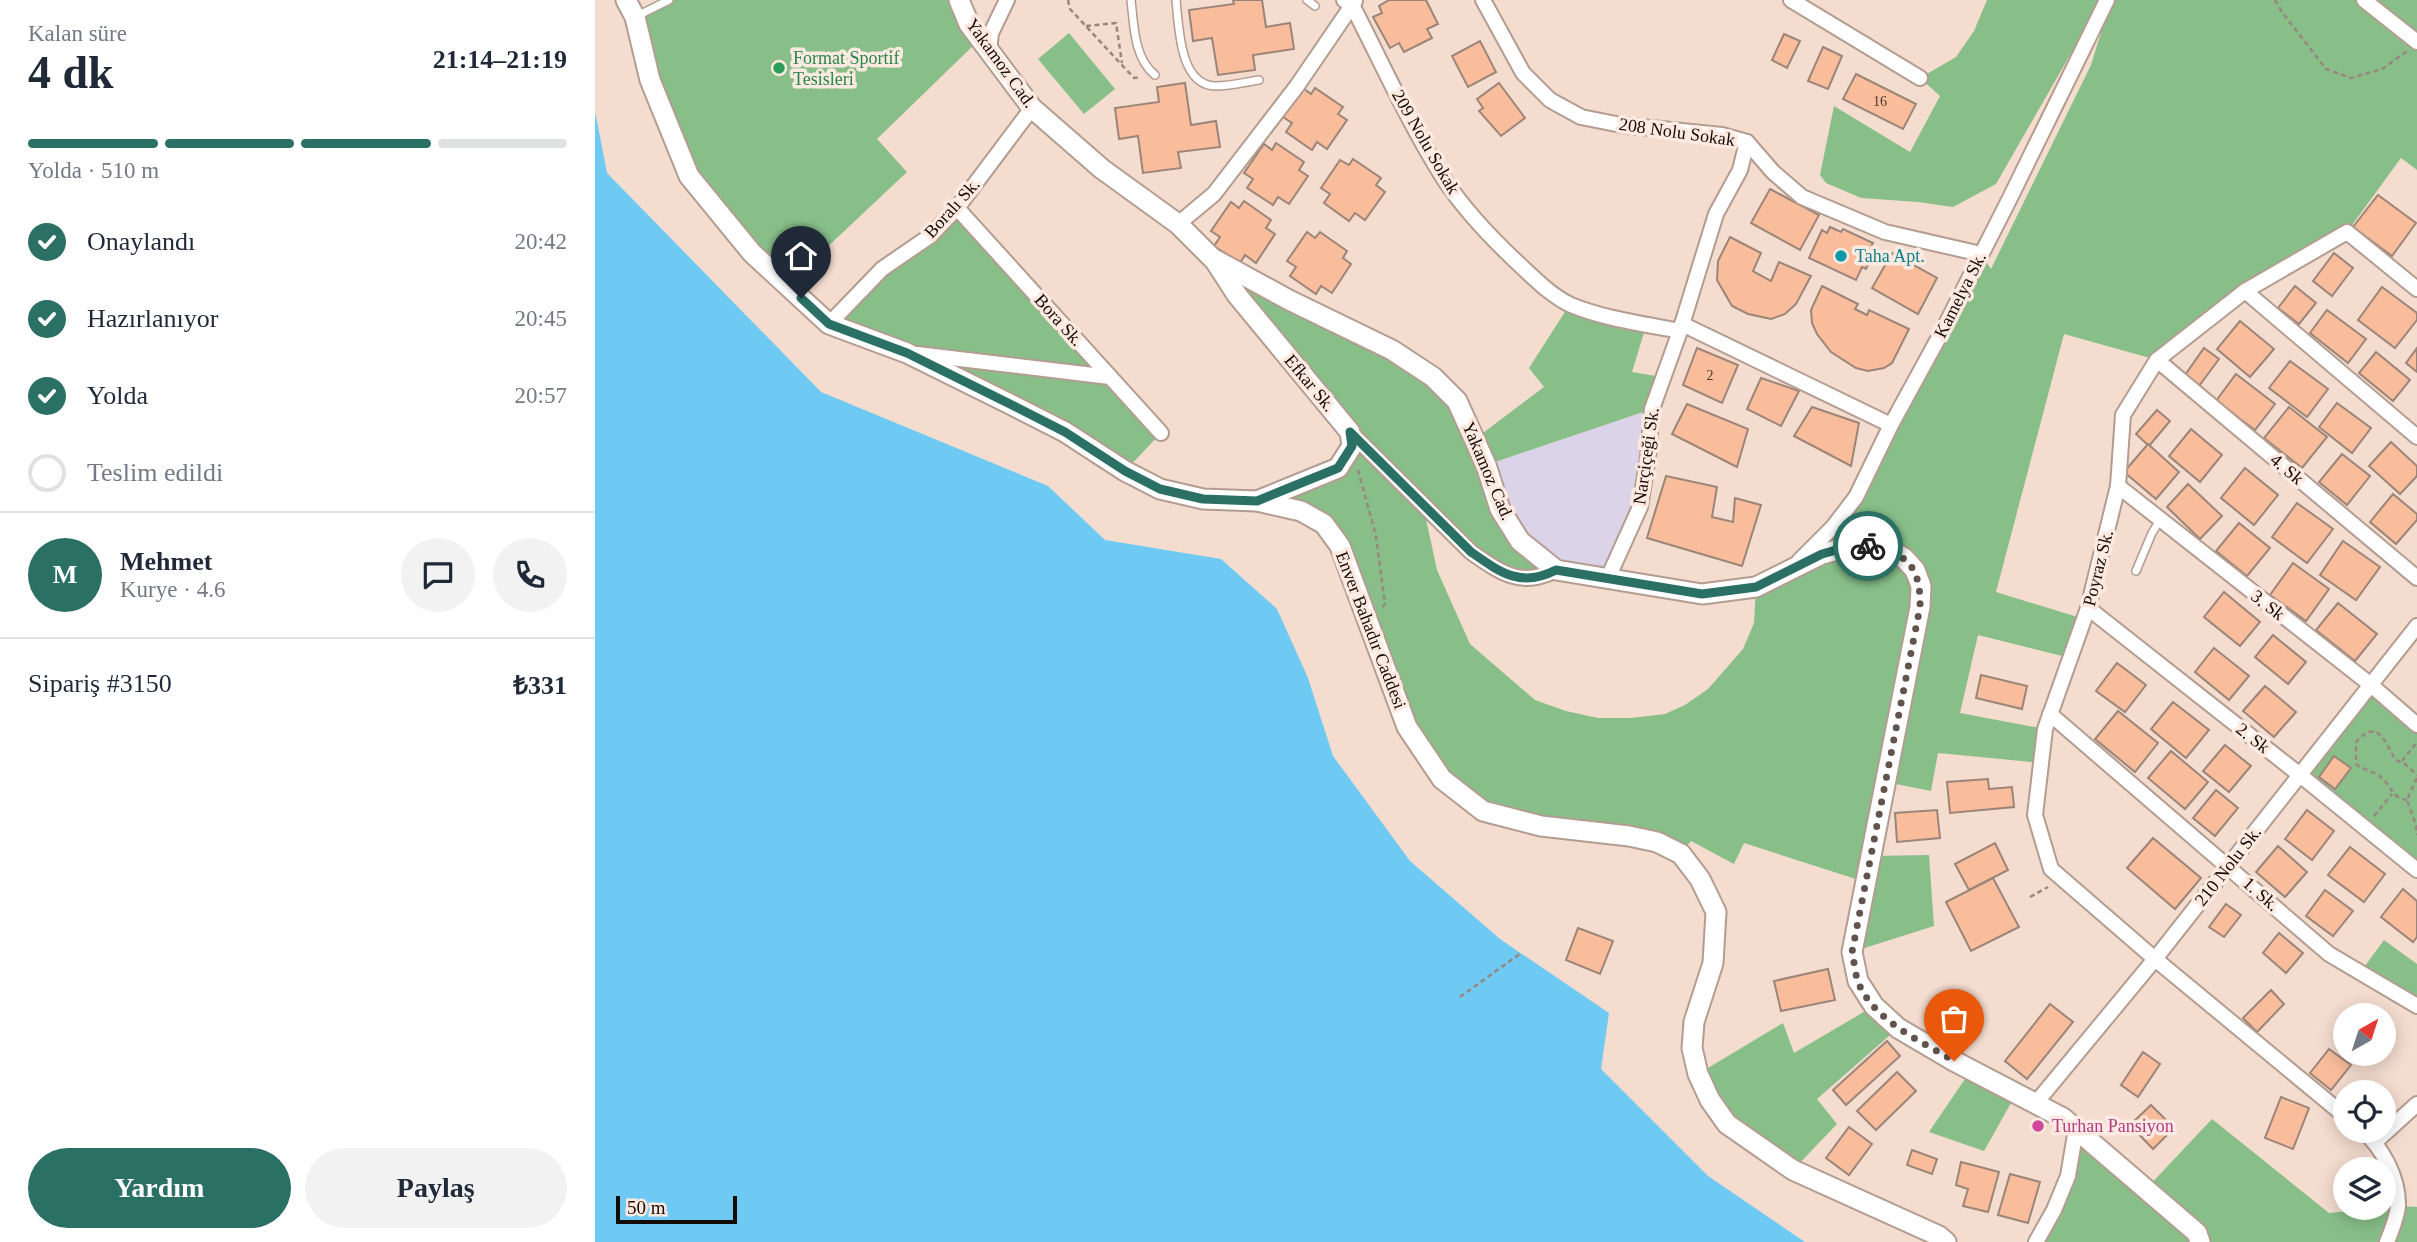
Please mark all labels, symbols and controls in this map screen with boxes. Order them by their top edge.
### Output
street label: Yakamoz Cad. [962,15,1040,111]
text: Kalan süre [28,21,127,46]
text: 21:14–21:19 [433,45,567,74]
text: 4 dk [28,47,114,98]
place label: Format Sportif Tesisleri [793,48,900,89]
marker: Format Sportif Tesisleri [771,60,787,76]
street label: 209 Nolu Sokak [1388,86,1464,198]
house number: 16 [1873,94,1887,109]
street label: 208 Nolu Sokak [1618,114,1736,150]
text: Yolda · 510 m [28,158,159,183]
street label: Boralı Sk. [920,174,984,242]
icon: check [28,223,66,261]
pin [771,226,831,298]
text: Onaylandı [87,227,195,256]
text: 20:42 [515,229,567,254]
icon: home [782,237,820,275]
place label: Taha Apt. [1855,246,1925,266]
marker: Taha Apt. [1833,248,1849,264]
street label: Kamelya Sk. [1930,249,1990,341]
street label: Bora Sk. [1030,290,1088,350]
icon: check [28,300,66,338]
text: Hazırlanıyor [87,304,218,333]
text: 20:45 [515,306,567,331]
street label: Efkar Sk. [1280,351,1340,415]
house number: 2 [1707,368,1714,383]
icon: check [28,377,66,415]
text: Yolda [87,381,148,410]
text: 20:57 [515,383,567,408]
street label: Narçiçeği Sk. [1629,406,1663,506]
street label: Yakamoz Cad. [1458,419,1518,523]
street label: 4. Sk [2266,449,2308,489]
text: Teslim edildi [87,458,223,487]
courier [1833,511,1903,581]
icon: bike [1849,527,1887,565]
street label: Poyraz Sk. [2079,528,2117,608]
button: chat [401,538,475,612]
button: phone [493,538,567,612]
text: Mehmet [120,547,212,576]
street label: Enver Bahadır Caddesi [1332,548,1410,712]
text: M [53,560,77,589]
text: Kurye · 4.6 [120,577,225,602]
street label: 3. Sk [2247,586,2289,624]
text: Sipariş #3150 [28,669,172,698]
text: ₺331 [513,671,567,700]
street label: 2. Sk [2232,719,2274,757]
street label: 210 Nolu Sk. [2191,822,2265,910]
street label: 1. Sk. [2239,873,2283,915]
pin [1924,989,1984,1061]
icon: bag [1935,1000,1973,1038]
north arrow [2333,1003,2396,1066]
map controls [2333,1003,2396,1220]
button: locate [2333,1080,2396,1143]
place label: Turhan Pansiyon [2052,1116,2174,1136]
marker: Turhan Pansiyon [2030,1118,2046,1134]
button: Yardım [28,1148,291,1228]
button: Paylaş [305,1148,567,1228]
button: layers [2333,1157,2396,1220]
scale bar [616,1193,737,1225]
text: 50 m [627,1197,666,1218]

